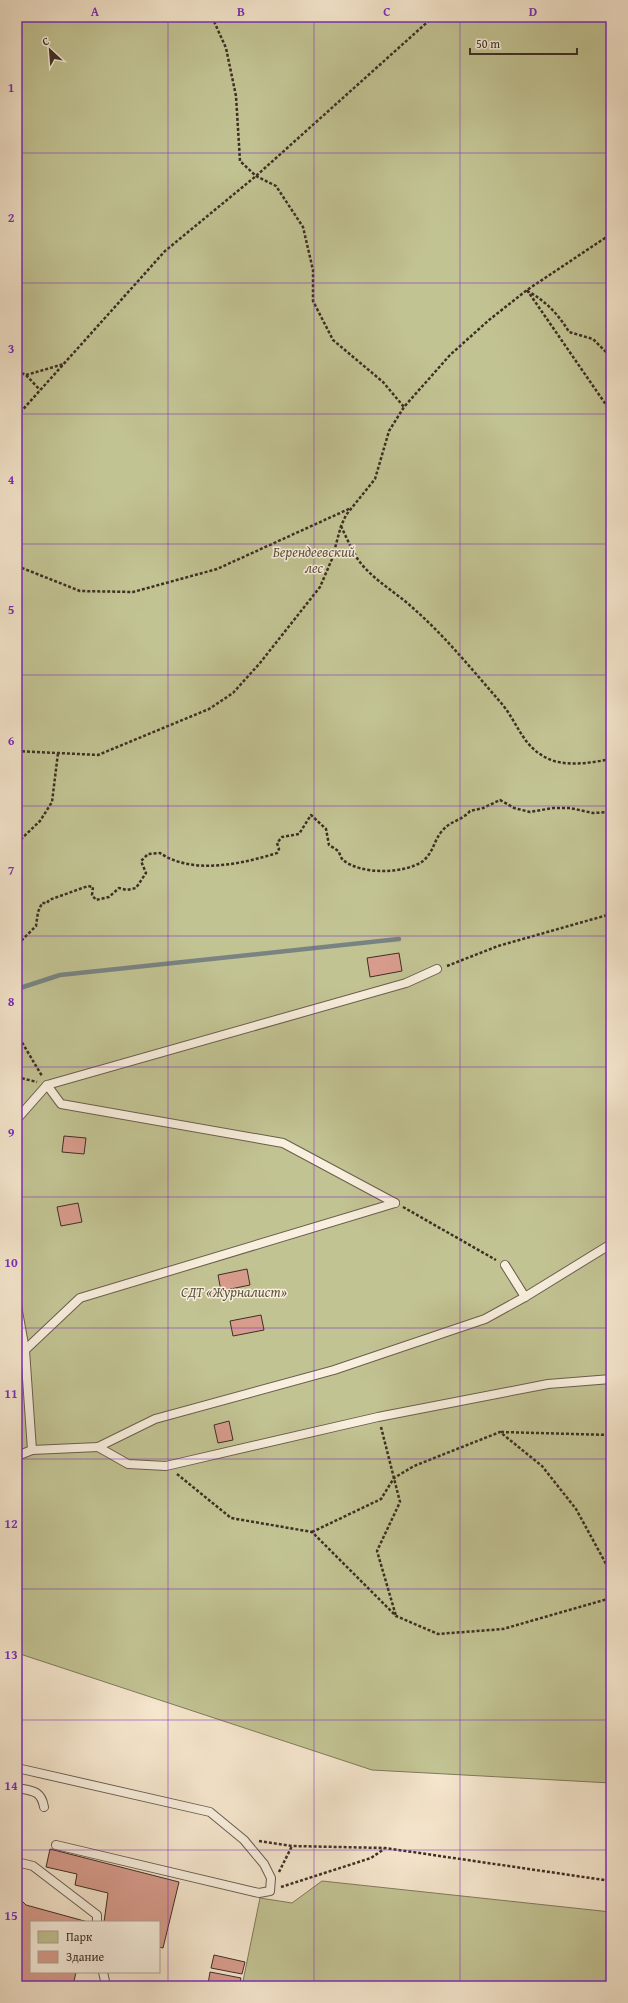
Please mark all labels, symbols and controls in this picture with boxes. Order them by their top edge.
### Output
text: A [91,2,100,21]
text: B [237,2,245,21]
text: C [383,2,391,21]
text: D [529,2,537,21]
north arrow [30,30,70,70]
scale bar [470,30,577,56]
text: С [39,32,52,50]
text: 50 m [476,35,500,52]
text: 1 [8,78,14,97]
text: 2 [8,208,15,227]
text: 3 [8,339,14,358]
text: 4 [8,470,15,489]
park label: Берендеевский лес [273,542,355,578]
text: 5 [8,600,15,619]
text: 6 [8,731,15,750]
text: 7 [8,861,15,880]
text: 8 [8,992,15,1011]
text: 9 [8,1123,15,1142]
text: 10 [4,1253,18,1272]
park label: СДТ «Журналист» [181,1282,287,1302]
text: 11 [4,1384,18,1403]
text: 12 [4,1514,18,1533]
text: 13 [4,1645,18,1664]
text: 14 [4,1776,18,1795]
text: 15 [4,1906,18,1925]
legend [30,1921,160,1973]
text: Парк [66,1928,93,1945]
text: Здание [66,1948,105,1965]

